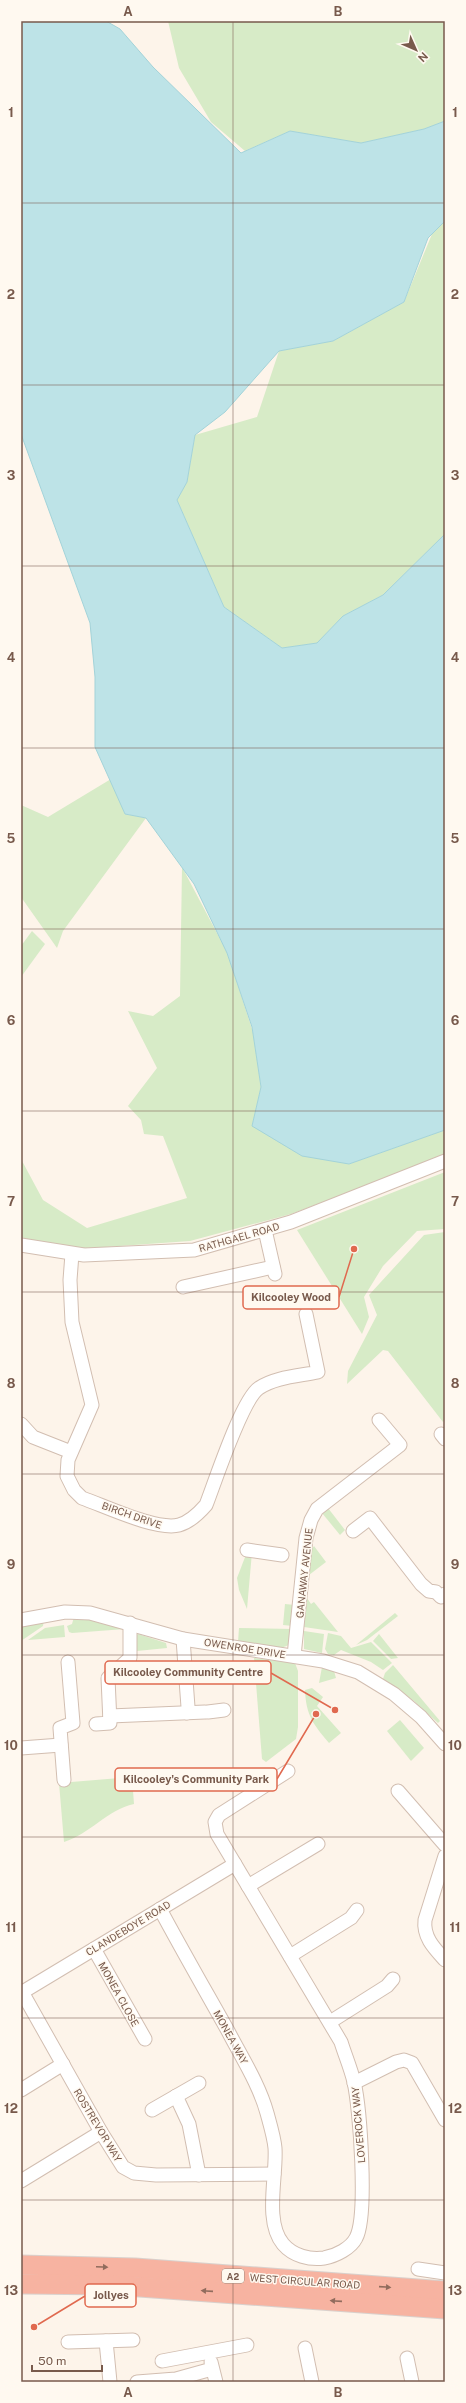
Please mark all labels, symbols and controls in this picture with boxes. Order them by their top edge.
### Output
text: A [123,4,133,19]
text: B [334,4,343,19]
north arrow [396,30,436,70]
text: N [416,50,430,64]
text: 1 [8,105,14,120]
text: 1 [452,105,458,120]
text: 2 [7,287,15,302]
text: 2 [451,287,459,302]
text: 3 [7,468,16,483]
text: 3 [451,468,460,483]
text: 4 [7,650,16,665]
text: 4 [451,650,460,665]
text: 5 [7,831,16,846]
text: 5 [451,831,460,846]
text: 6 [7,1013,16,1028]
text: 6 [451,1013,460,1028]
text: 7 [7,1194,15,1209]
text: 7 [451,1194,459,1209]
street label: RATHGAEL ROAD [197,1220,281,1254]
callout: Kilcooley Wood [243,1286,339,1309]
text: Kilcooley Wood [251,1291,331,1303]
text: 8 [7,1376,16,1391]
text: 8 [451,1376,460,1391]
street label: BIRCH DRIVE [100,1499,164,1531]
street label: GANAWAY AVENUE [293,1527,315,1619]
text: 9 [7,1557,15,1572]
text: 9 [451,1557,459,1572]
street label: OWENROE DRIVE [203,1636,287,1660]
callout: Kilcooley Community Centre [105,1661,271,1684]
text: Kilcooley Community Centre [113,1666,263,1678]
text: 10 [4,1738,18,1753]
text: 10 [448,1738,462,1753]
callout: Kilcooley's Community Park [115,1768,277,1791]
text: Kilcooley's Community Park [123,1773,270,1785]
street label: CLANDEBOYE ROAD [83,1898,173,1958]
text: 11 [5,1920,17,1935]
text: 11 [449,1920,461,1935]
street label: MONEA CLOSE [96,1960,142,2028]
street label: MONEA WAY [211,2008,251,2066]
street label: ROSTREVOR WAY [71,2086,125,2164]
street label: LOVEROCK WAY [349,2086,367,2164]
text: 12 [4,2101,18,2116]
text: 12 [448,2101,462,2116]
one-way arrow [96,2264,109,2270]
road number: A2 [222,2269,244,2283]
street label: WEST CIRCULAR ROAD [249,2271,361,2291]
text: 13 [4,2283,18,2298]
one-way arrow [379,2283,391,2290]
text: 13 [448,2283,462,2298]
callout: Jollyes [85,2284,136,2307]
one-way arrow [201,2288,213,2295]
text: Jollyes [93,2289,129,2301]
one-way arrow [330,2297,342,2304]
scale bar [32,2347,102,2373]
text: 50 m [38,2354,66,2368]
text: A [123,2385,133,2400]
text: B [334,2385,343,2400]

